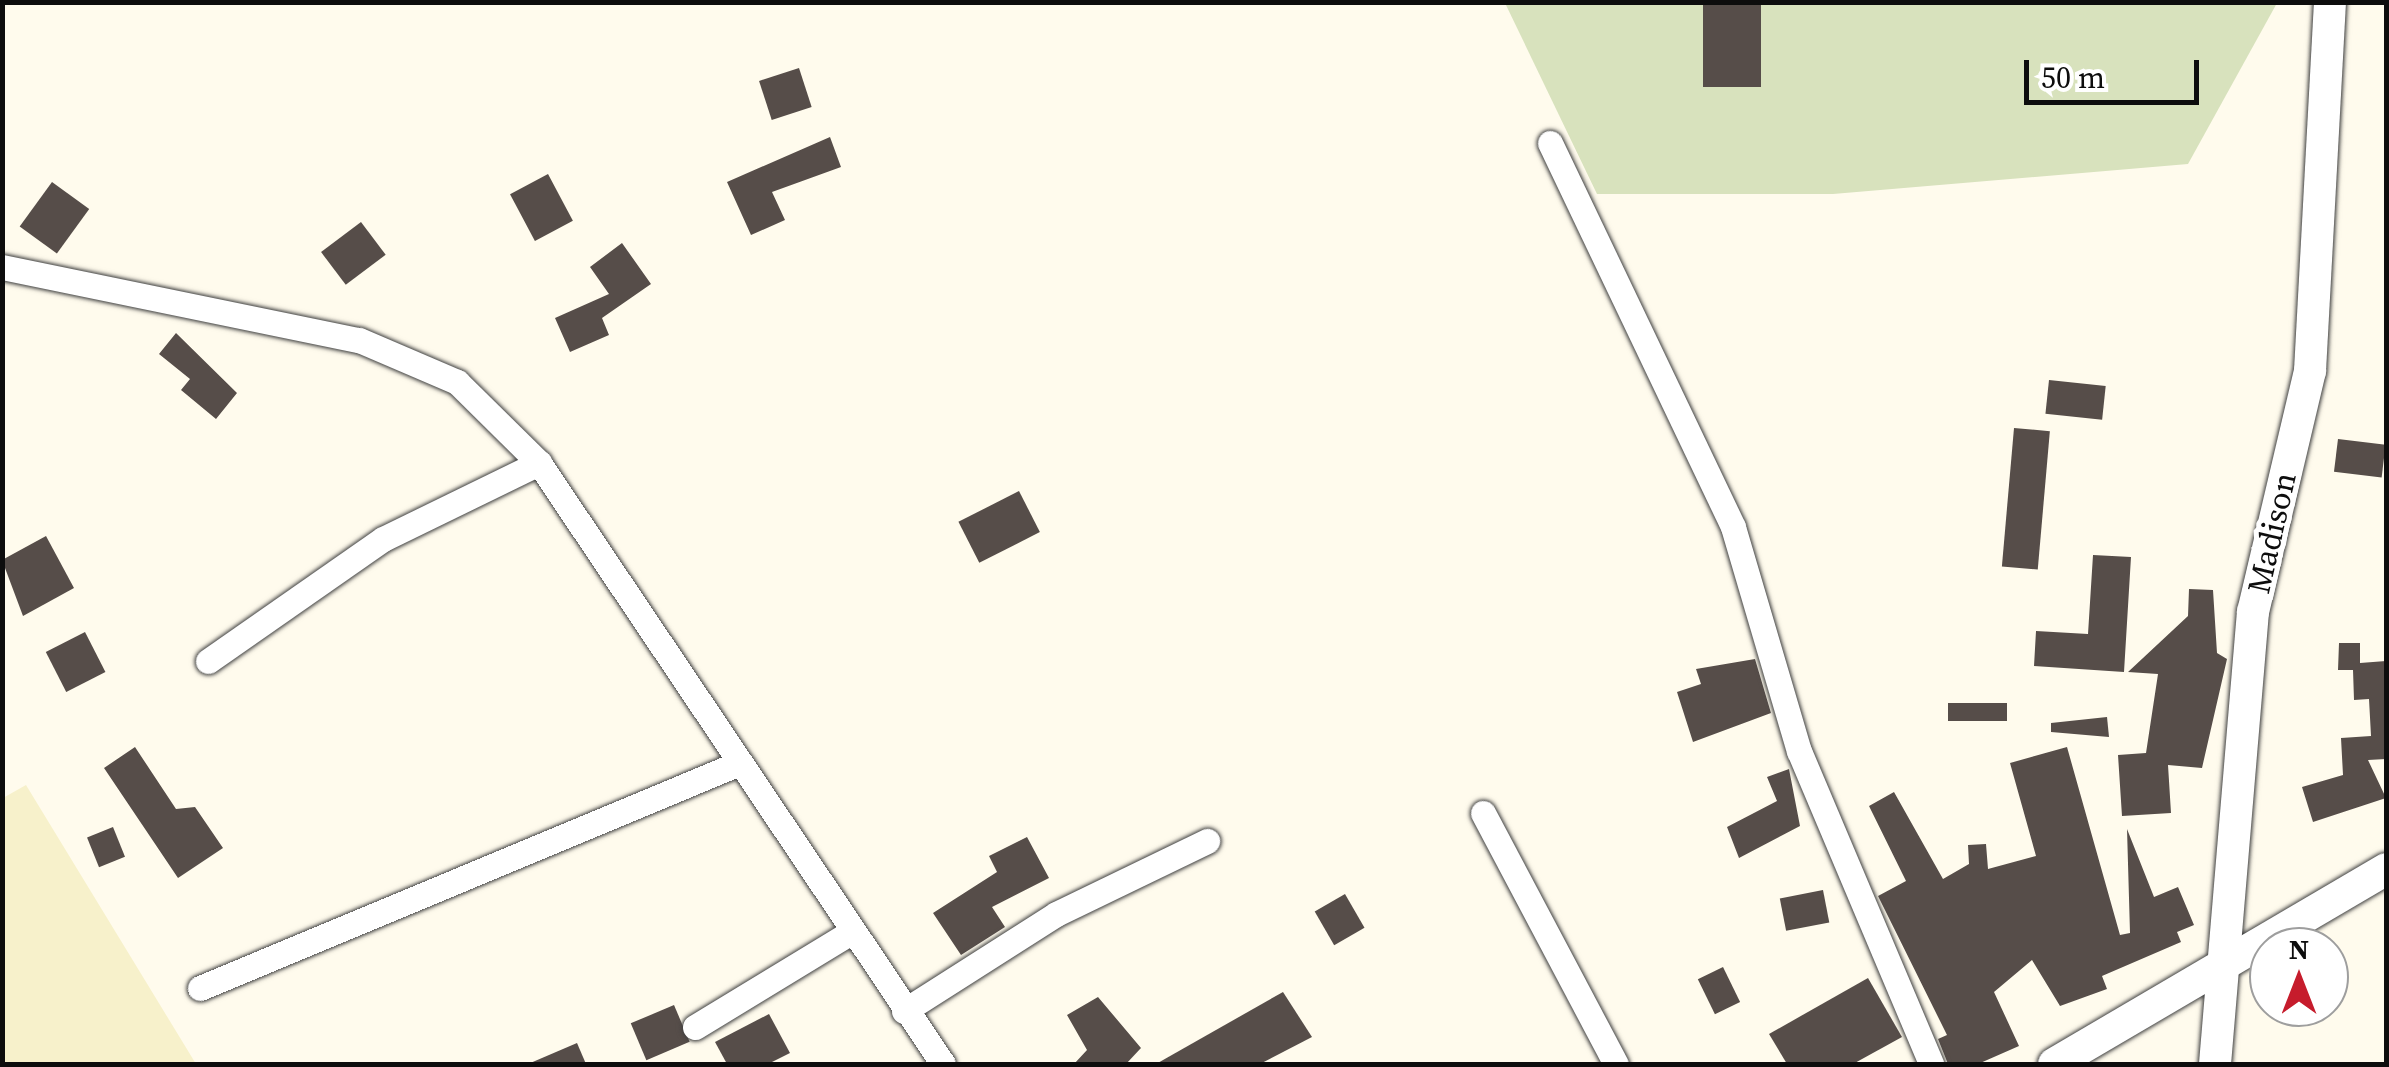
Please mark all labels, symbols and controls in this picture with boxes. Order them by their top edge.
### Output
scale bar [2029,40,2204,102]
text: 50 m [2041,57,2105,98]
street label: Madison [2239,469,2305,597]
north arrow [2249,927,2349,1027]
text: N [2289,930,2309,968]

